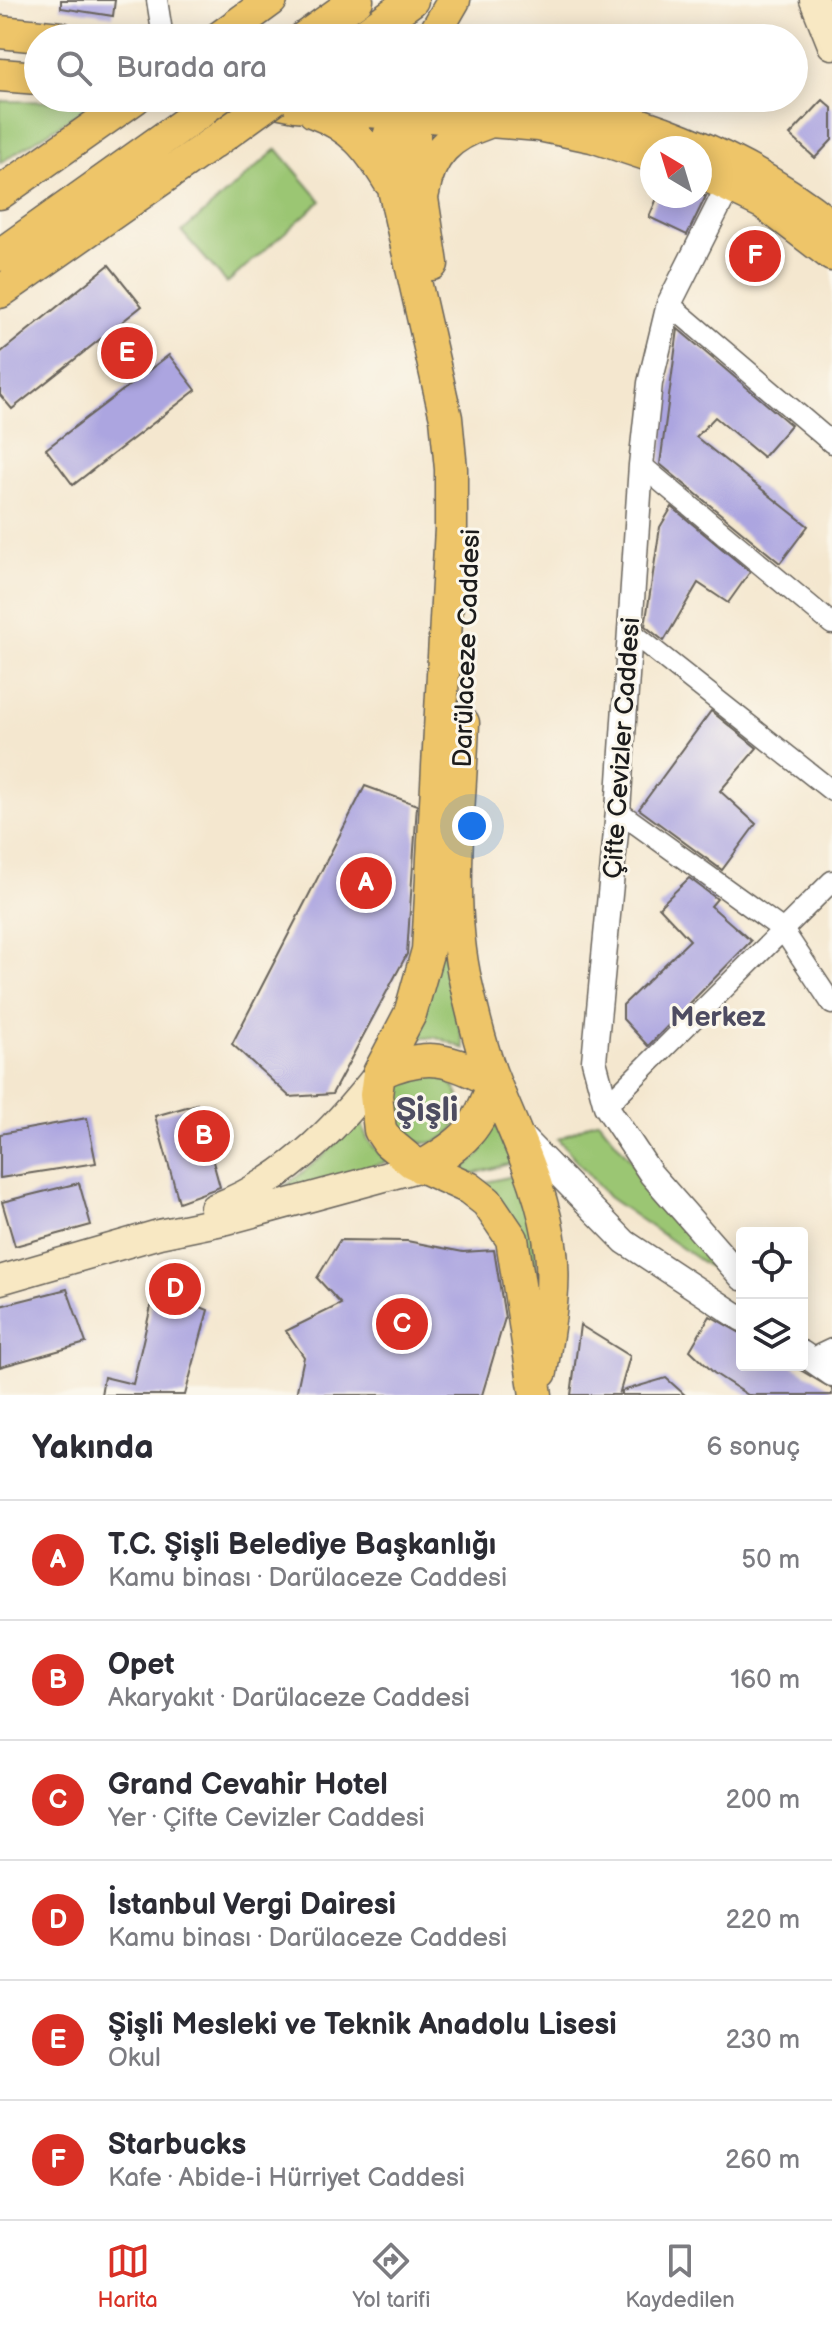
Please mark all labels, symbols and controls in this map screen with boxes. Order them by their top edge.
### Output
search box [24,24,808,112]
icon: search [52,46,96,90]
text: Burada ara [116,50,267,86]
north arrow [640,136,712,208]
pin: F [729,226,781,286]
pin: E [101,323,153,383]
street label: Darülaceze Caddesi [448,528,487,768]
street label: Çifte Cevizler Caddesi [598,616,647,880]
your location [452,806,492,846]
pin: A [340,853,392,913]
district label: Merkez [670,1001,766,1034]
district label: Şişli [396,1090,458,1131]
pin: B [178,1106,230,1166]
map controls [736,1227,808,1371]
button: locate [736,1227,808,1299]
pin: D [149,1259,201,1319]
pin: C [376,1294,428,1354]
button: layers [736,1299,808,1371]
text: Yakında [32,1427,154,1468]
text: 6 sonuç [707,1432,800,1463]
text: T.C. Şişli Belediye Başkanlığı [108,1527,496,1563]
text: A [50,1545,66,1576]
text: 50 m [741,1545,800,1576]
text: Kamu binası · Darülaceze Caddesi [108,1563,507,1594]
text: Opet [108,1647,174,1683]
text: B [49,1665,67,1696]
text: 160 m [730,1665,800,1696]
text: Akaryakıt · Darülaceze Caddesi [108,1683,470,1714]
text: Grand Cevahir Hotel [108,1767,388,1803]
text: C [49,1785,67,1816]
text: 200 m [726,1785,800,1816]
text: Yer · Çifte Cevizler Caddesi [108,1803,425,1834]
text: İstanbul Vergi Dairesi [108,1887,396,1923]
text: D [49,1905,67,1936]
text: 220 m [726,1905,800,1936]
text: Kamu binası · Darülaceze Caddesi [108,1923,507,1954]
text: Şişli Mesleki ve Teknik Anadolu Lisesi [108,2007,617,2043]
text: E [50,2025,66,2056]
text: 230 m [725,2025,800,2056]
text: Okul [108,2043,161,2074]
text: Starbucks [108,2127,246,2163]
text: F [50,2145,66,2176]
text: 260 m [725,2145,800,2176]
text: Kafe · Abide-i Hürriyet Caddesi [108,2163,465,2194]
tab: Harita [97,2239,158,2314]
tab: Yol tarifi [352,2239,430,2314]
tab: Kaydedilen [625,2239,735,2314]

